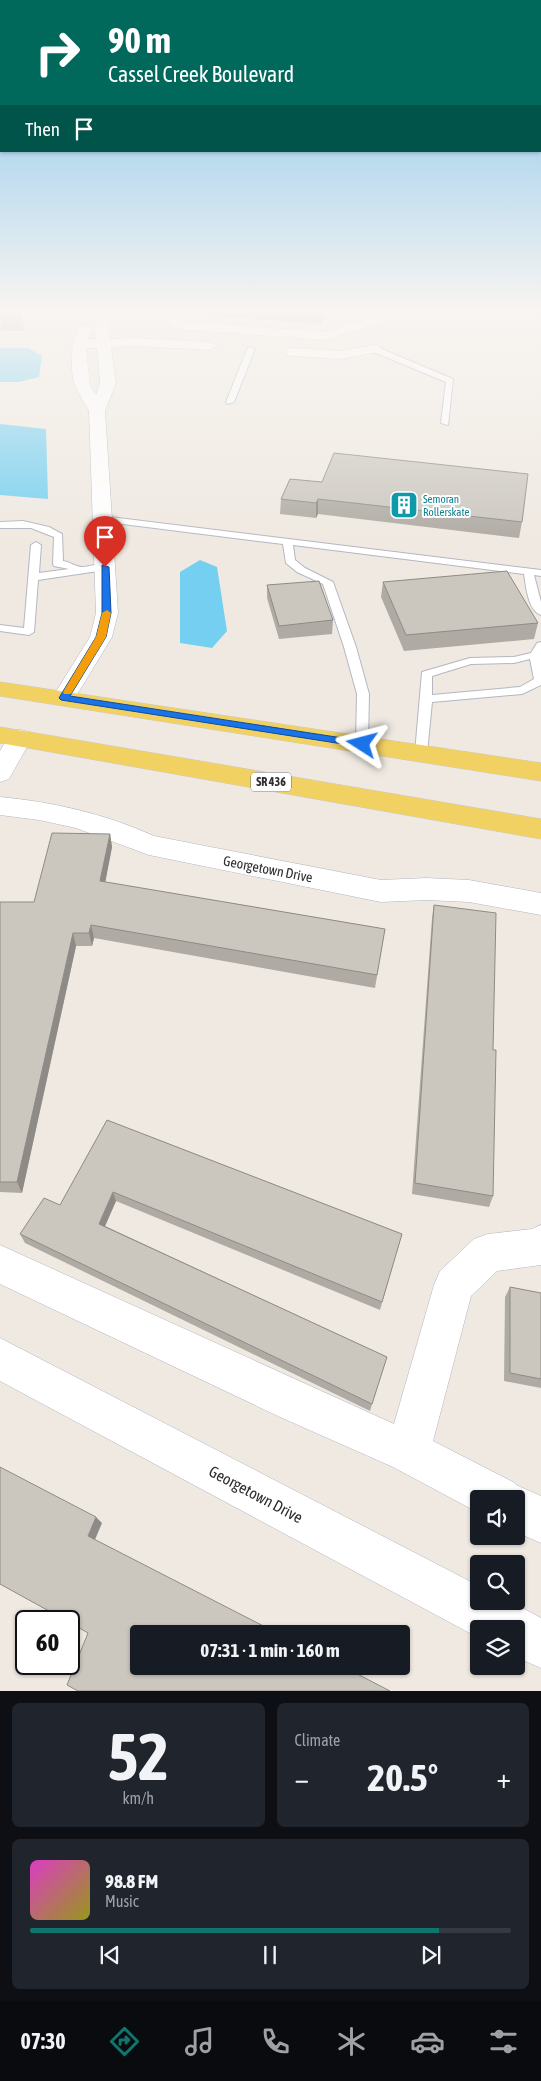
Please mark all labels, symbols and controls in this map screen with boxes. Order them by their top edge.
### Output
icon: right [25,20,90,85]
text: 90 m [108,20,171,60]
text: Cassel Creek Boulevard [108,61,294,87]
icon: arrive [70,115,98,143]
text: Then [25,118,60,140]
building icon: Semoran Rollerskate [389,490,419,520]
place label: Semoran Rollerskate [423,493,470,518]
pin [84,516,126,567]
icon: arrive [91,523,119,551]
position arrow [335,717,387,769]
road number: SR 436 [251,772,291,792]
street label: Georgetown Drive [222,852,314,886]
street label: Georgetown Drive [206,1462,306,1527]
map controls [470,1490,525,1675]
button: sound [470,1490,525,1545]
button: search [470,1555,525,1610]
speed limit sign: 60 [15,1610,80,1675]
button: layers [470,1620,525,1675]
text: 07:31 · 1 min · 160 m [200,1639,340,1661]
text: 52 [108,1719,169,1794]
text: Climate [295,1731,340,1749]
text: 20.5° [367,1756,438,1799]
text: − [295,1762,309,1794]
text: + [496,1762,511,1794]
text: km/h [122,1789,154,1807]
text: 98.8 FM [105,1870,158,1892]
text: Music [105,1892,139,1910]
icon: previous [96,1941,124,1969]
icon: pause [256,1941,284,1969]
icon: next [417,1941,445,1969]
icon: directions [107,2024,142,2059]
icon: music [182,2024,217,2059]
icon: phone [258,2024,293,2059]
icon: climate [334,2024,369,2059]
icon: car [410,2024,445,2059]
icon: filters [486,2024,521,2059]
text: 07:30 [20,2028,66,2054]

